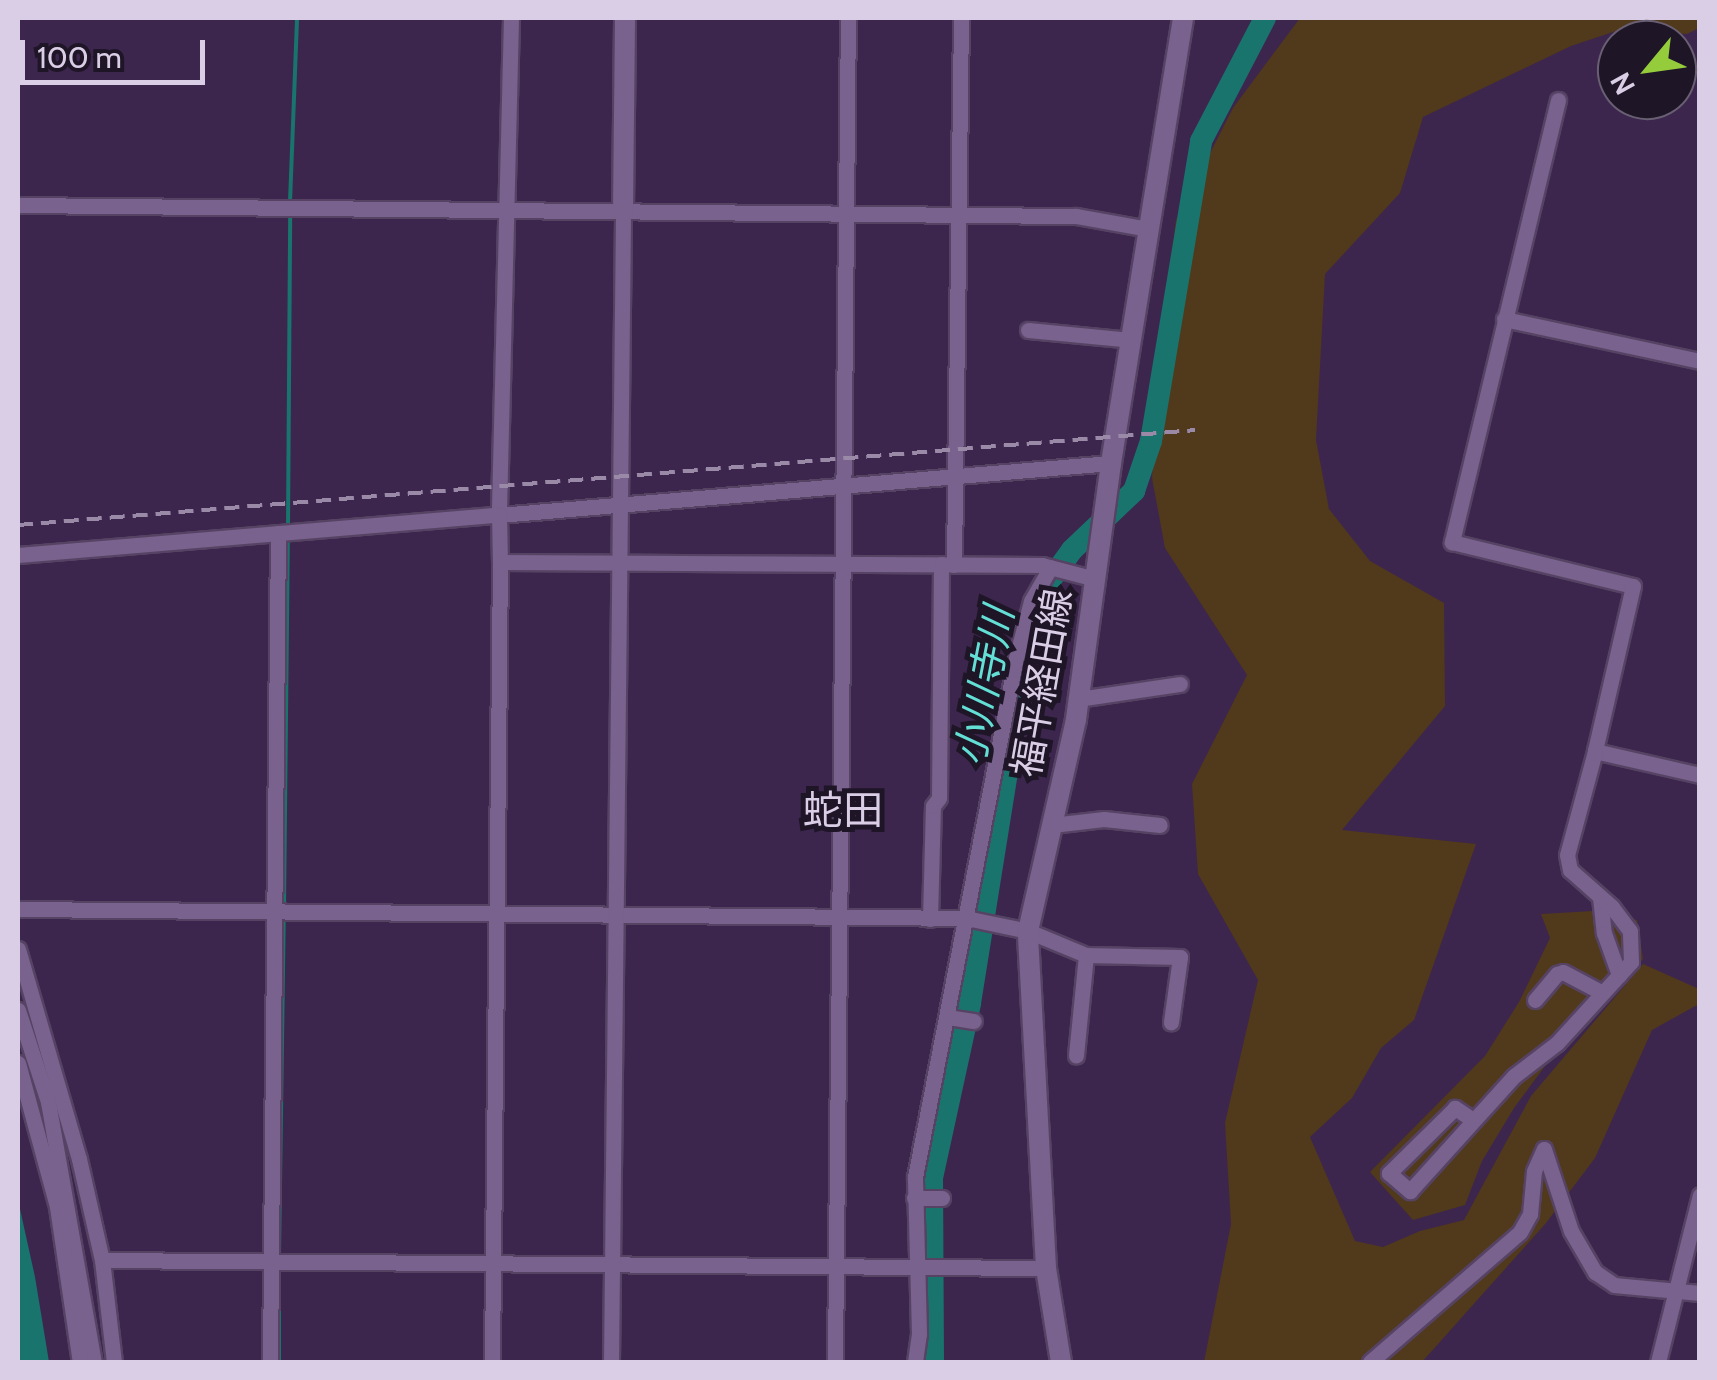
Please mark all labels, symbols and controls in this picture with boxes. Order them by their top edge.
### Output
scale bar [25,20,210,82]
north arrow [1597,20,1697,120]
text: 100 m [37,39,122,76]
text: N [1603,67,1642,100]
street label: 福平経田線 [1003,585,1081,781]
water label: 小川寺川 [945,603,1023,769]
district label: 蛇田 [803,786,883,834]

